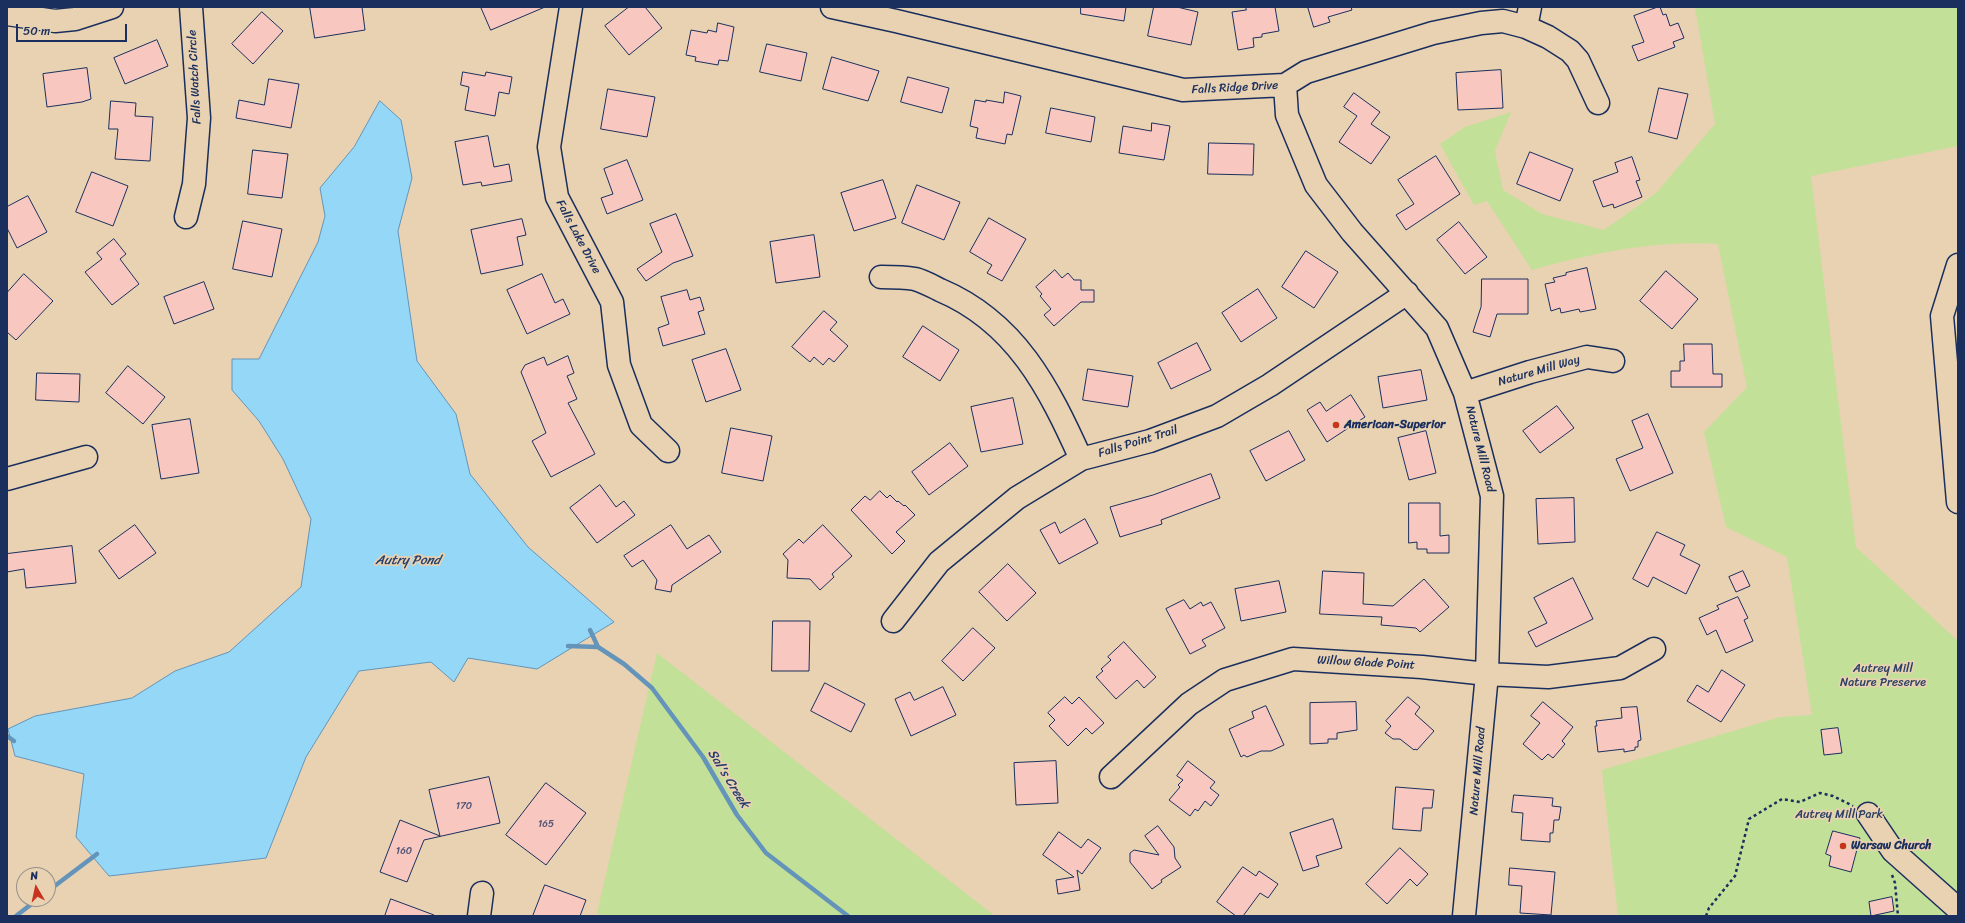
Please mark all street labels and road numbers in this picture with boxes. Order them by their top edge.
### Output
street label: Falls Watch Circle [185,29,205,125]
street label: Falls Ridge Drive [1191,79,1279,97]
street label: Falls Lake Drive [552,197,604,277]
street label: Nature Mill Way [1496,352,1582,390]
street label: Nature Mill Road [1462,404,1498,494]
street label: Falls Point Trail [1097,423,1179,461]
street label: Willow Glade Point [1317,653,1415,673]
street label: Nature Mill Road [1467,726,1489,816]

